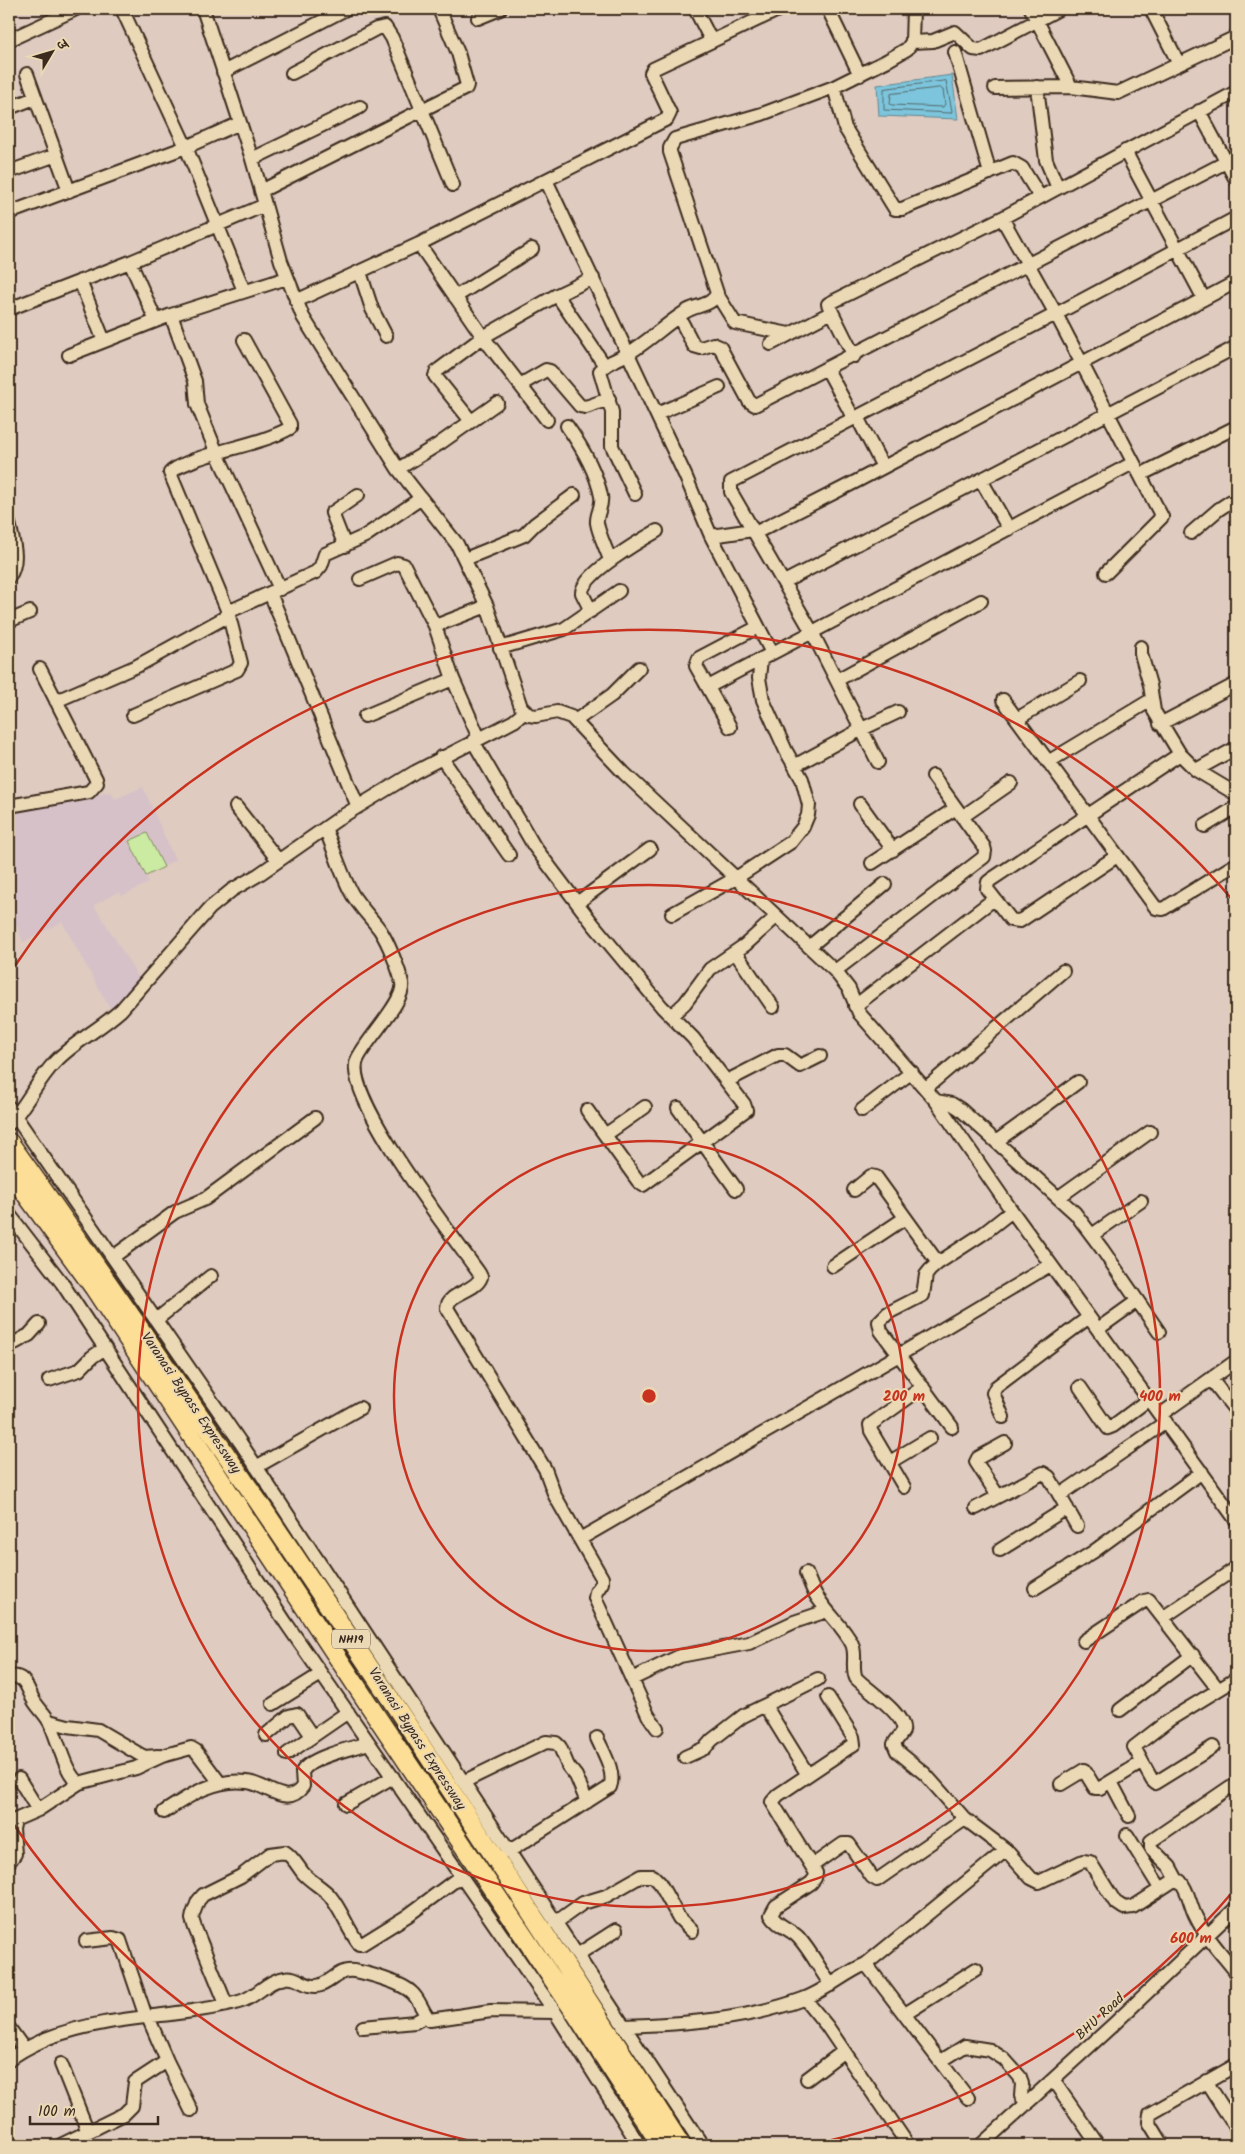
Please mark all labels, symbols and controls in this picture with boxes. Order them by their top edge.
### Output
north arrow [28,28,78,78]
text: उ [50,34,75,57]
street label: Varanasi Bypass Expressway [135,1328,247,1479]
text: 200 m [883,1385,925,1409]
text: 400 m [1139,1385,1181,1409]
centre of rings [640,1387,658,1405]
road number: NH19 [332,1630,370,1648]
street label: Varanasi Bypass Expressway [362,1663,472,1815]
text: 600 m [1170,1927,1212,1951]
street label: BHU Road [1070,1988,1130,2046]
scale bar [30,2094,158,2126]
text: 100 m [38,2100,76,2124]

